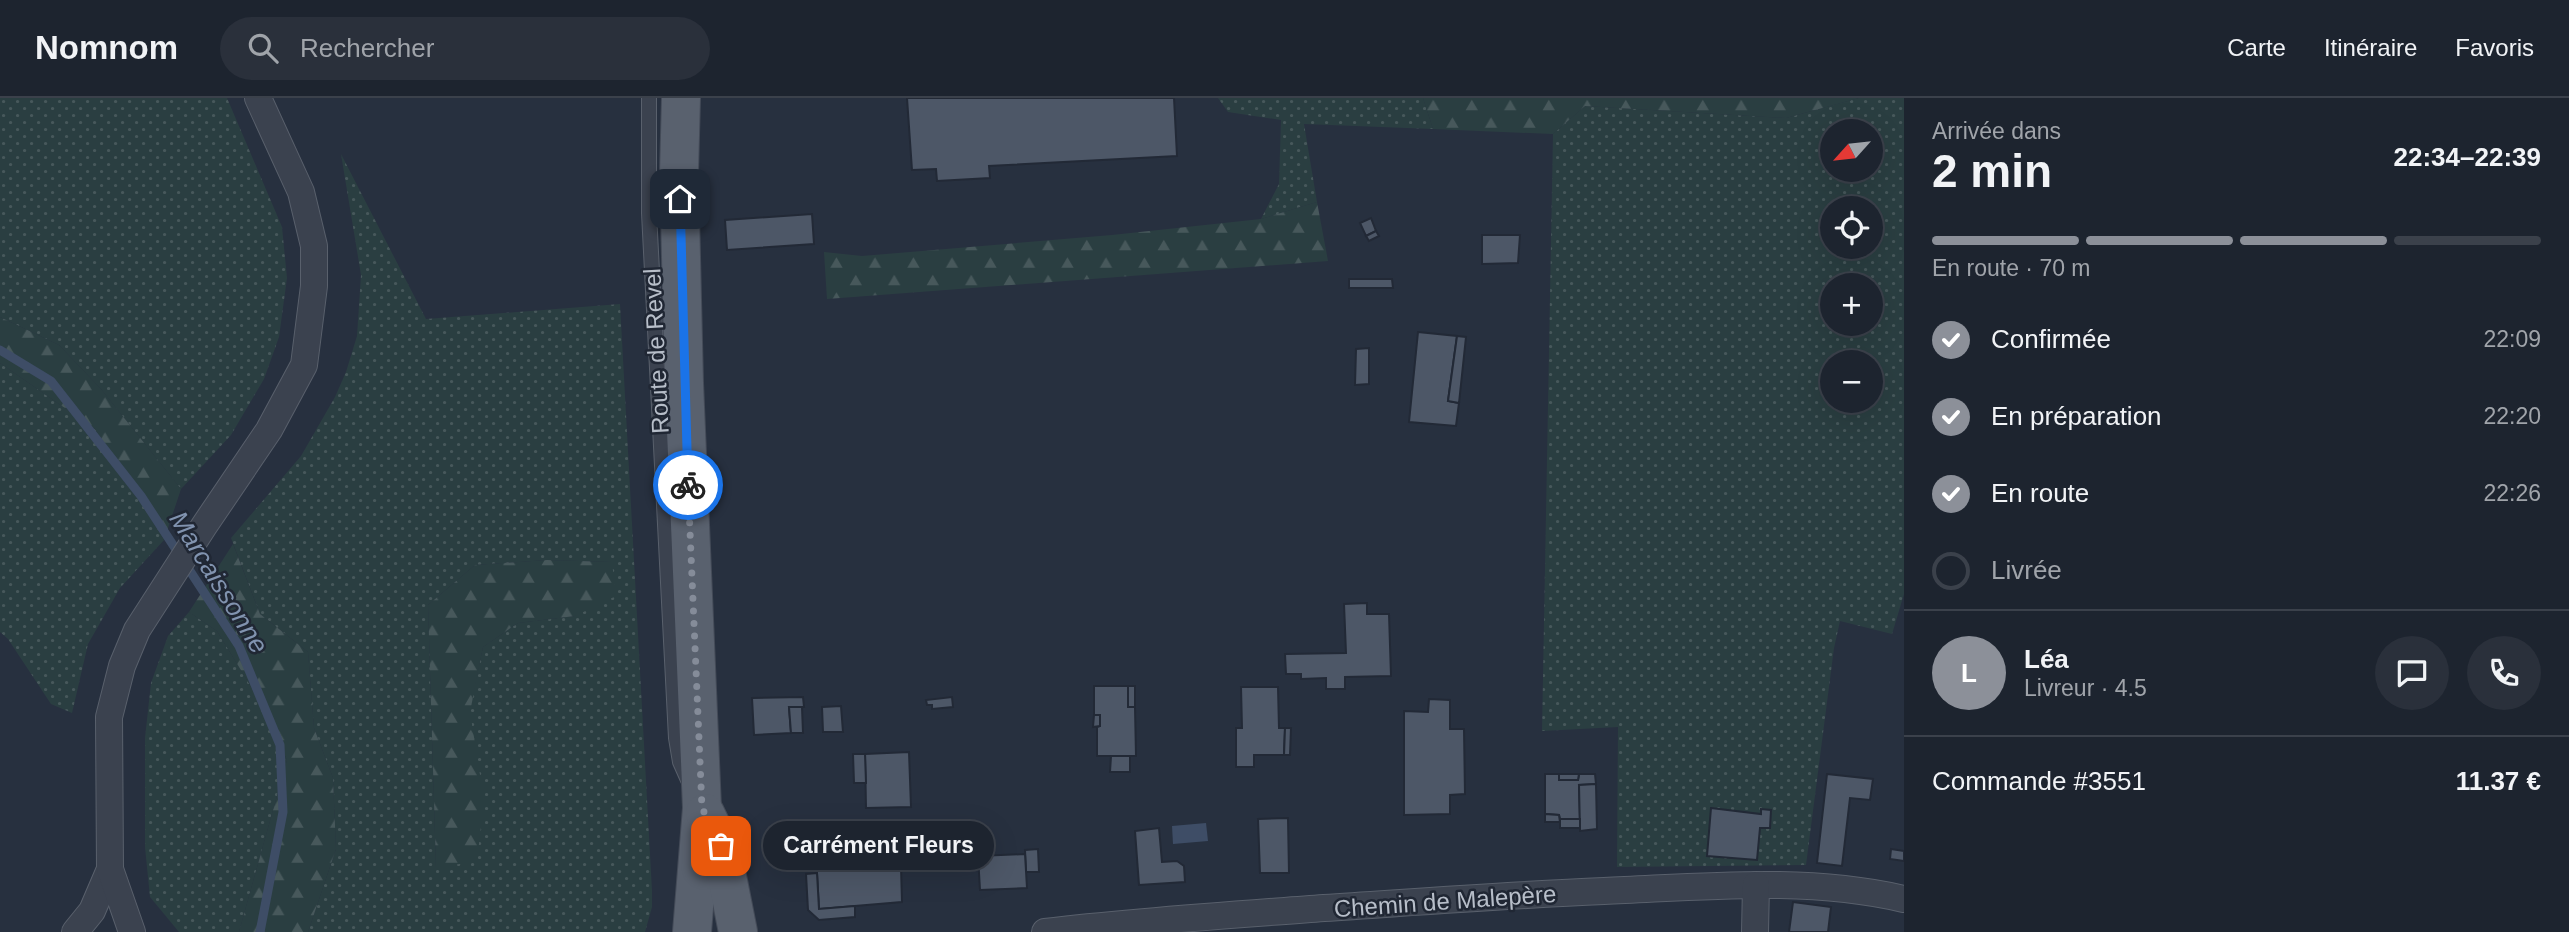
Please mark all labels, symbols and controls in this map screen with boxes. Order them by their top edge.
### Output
search box [220,17,710,80]
text: Nomnom [35,29,178,66]
icon: search [244,29,282,67]
text: Rechercher [300,33,434,63]
text: Carte [2227,34,2286,61]
text: Itinéraire [2324,34,2417,61]
text: Favoris [2455,34,2534,61]
text: Arrivée dans [1932,118,2061,144]
north arrow [1820,119,1883,182]
map controls [1820,119,1883,413]
text: 22:34–22:39 [2394,142,2541,172]
text: 2 min [1932,145,2052,197]
pin [650,169,710,229]
icon: home [661,180,699,218]
button: locate [1820,196,1883,259]
text: En route · 70 m [1932,255,2091,281]
street label: Route de Revel [638,268,674,434]
button: + [1820,273,1883,336]
icon: check [1932,321,1970,359]
text: Confirmée [1991,324,2111,354]
text: 22:09 [2483,326,2541,352]
button: − [1820,350,1883,413]
icon: check [1932,398,1970,436]
text: En préparation [1991,401,2162,431]
text: 22:20 [2483,403,2541,429]
courier [653,450,723,520]
icon: bike [669,466,707,504]
icon: check [1932,475,1970,513]
text: En route [1991,478,2089,508]
text: 22:26 [2483,480,2541,506]
water label: Marcaissonne [163,505,275,659]
text: Livrée [1991,555,2062,585]
button: chat [2375,636,2449,710]
button: phone [2467,636,2541,710]
text: Léa [2024,644,2069,674]
text: L [1961,658,1977,688]
text: Livreur · 4.5 [2024,675,2147,701]
text: Commande #3551 [1932,766,2146,796]
text: 11.37 € [2456,766,2541,796]
pin [691,816,751,876]
callout: Carrément Fleurs [763,822,994,870]
icon: bag [702,827,740,865]
text: Carrément Fleurs [783,832,974,858]
street label: Chemin de Malepère [1333,880,1557,922]

